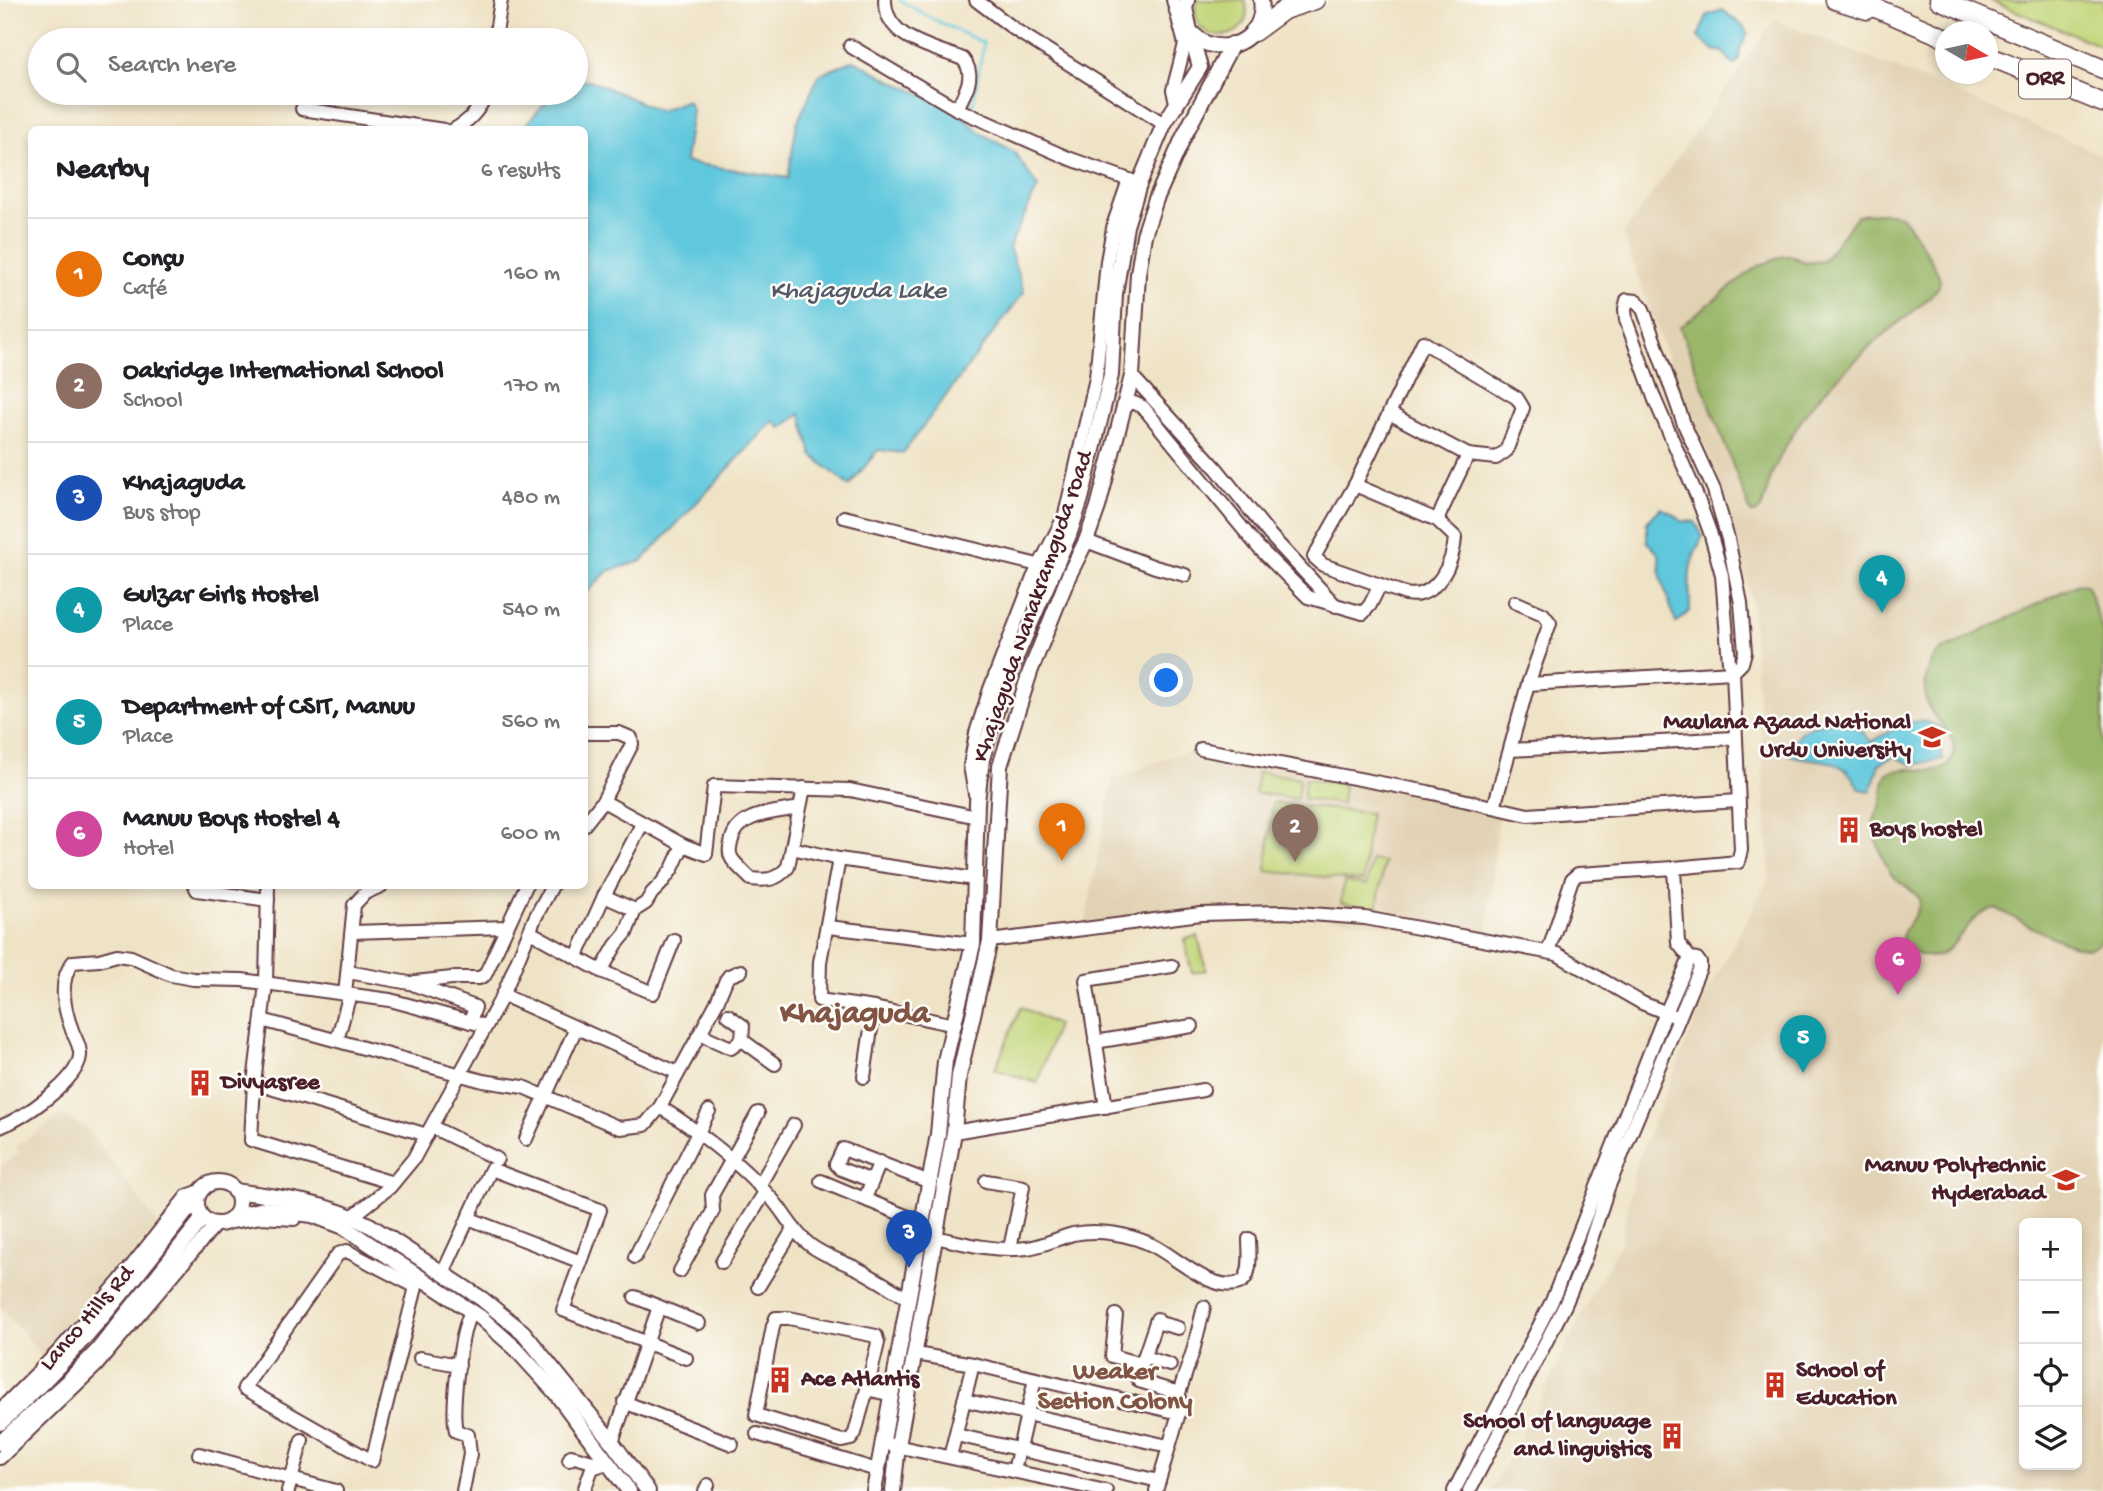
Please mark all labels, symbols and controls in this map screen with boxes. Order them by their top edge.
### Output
north arrow [1935,21,1998,84]
search box [28,28,588,105]
icon: search [52,48,90,86]
text: Search here [108,51,236,82]
road number: ORR [2019,60,2071,99]
text: Nearby [56,154,149,189]
text: 6 results [481,158,560,185]
text: Conçu [123,245,184,276]
text: 1 [74,261,84,288]
text: 160 m [504,261,560,288]
text: Café [123,276,167,303]
water label: Khajaguda Lake [770,277,948,308]
text: Oakridge International School [123,357,444,388]
text: 2 [73,373,85,400]
text: 170 m [504,373,560,400]
text: School [123,388,183,415]
street label: Khajaguda Nanakramguda road [967,446,1102,766]
text: Khajaguda [123,469,244,500]
text: 3 [73,485,85,512]
text: 480 m [502,485,560,512]
text: Bus stop [123,500,201,527]
pin: 4 [1859,555,1905,613]
text: Gulzar Girls Hostel [123,581,319,612]
text: 4 [74,597,84,624]
text: 540 m [502,597,560,624]
text: Place [123,612,173,639]
your location [1149,663,1183,697]
text: Department of CSIT, Manuu [123,693,415,724]
text: 5 [73,709,85,736]
text: 560 m [501,709,560,736]
place label: Maulana Azaad National Urdu University [1663,709,1911,766]
school or university icon: Maulana Azaad National Urdu University [1917,722,1947,752]
text: Place [123,724,173,751]
pin: 1 [1039,803,1085,861]
pin: 2 [1272,804,1318,862]
text: Manuu Boys Hostel 4 [123,805,340,836]
building icon: Boys hostel [1834,815,1864,845]
place label: Boys hostel [1869,816,1983,845]
text: 6 [73,821,85,848]
text: 600 m [500,821,560,848]
text: Hotel [123,836,174,863]
pin: 6 [1875,937,1921,995]
district label: Khajaguda [779,996,932,1034]
pin: 5 [1780,1015,1826,1073]
building icon: Divyasree [185,1068,215,1098]
place label: Divyasree [219,1069,321,1098]
place label: Manuu Polytechnic Hyderabad [1865,1152,2048,1209]
school or university icon: Manuu Polytechnic Hyderabad [2051,1165,2081,1195]
pin: 3 [886,1210,932,1268]
map controls [2019,1218,2082,1470]
button: + [2019,1218,2082,1281]
street label: Lanco Hills Rd [34,1259,143,1378]
button: − [2019,1281,2082,1344]
button: locate [2019,1344,2082,1407]
place label: School of Education [1796,1357,1897,1414]
district label: Weaker Section Colony [1038,1358,1192,1419]
building icon: Ace Atlantis [765,1365,795,1395]
place label: Ace Atlantis [800,1366,920,1395]
building icon: School of Education [1760,1370,1790,1400]
button: layers [2019,1407,2082,1470]
place label: School of language and linguistics [1463,1408,1653,1465]
building icon: School of language and linguistics [1657,1421,1687,1451]

